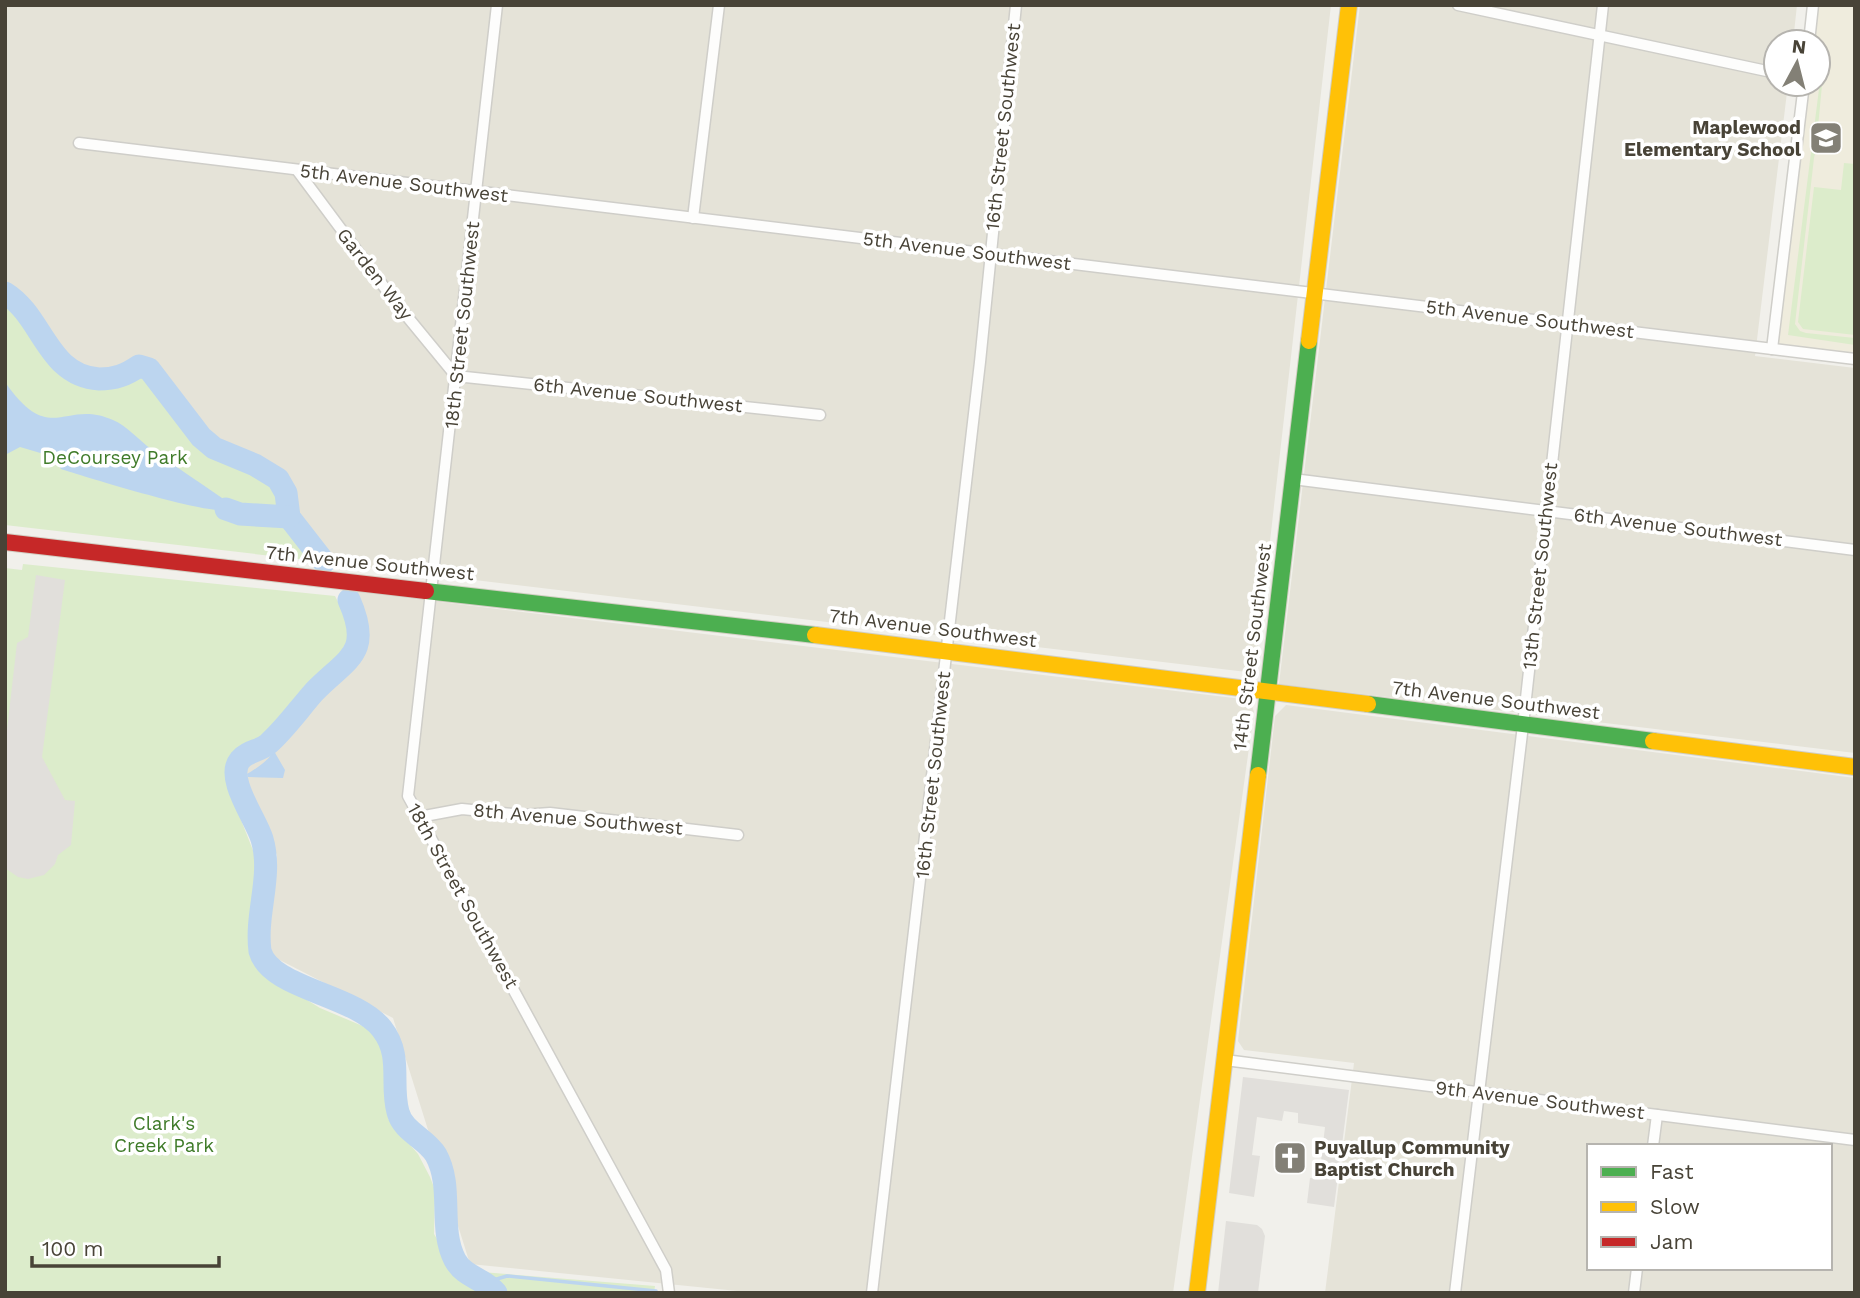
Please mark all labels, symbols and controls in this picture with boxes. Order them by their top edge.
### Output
street label: 16th Street Southwest [981,22,1025,232]
north arrow [1762,28,1832,98]
text: N [1791,34,1807,59]
place label: Maplewood Elementary School [1624,116,1802,161]
school or university icon: Maplewood Elementary School [1807,119,1845,157]
street label: 5th Avenue Southwest [299,159,509,207]
street label: 18th Street Southwest [440,220,484,430]
street label: Garden Way [332,224,418,325]
street label: 5th Avenue Southwest [862,227,1072,275]
street label: 5th Avenue Southwest [1425,295,1635,343]
street label: 6th Avenue Southwest [532,373,744,417]
park label: DeCoursey Park [42,446,188,469]
street label: 13th Street Southwest [1518,461,1562,671]
street label: 6th Avenue Southwest [1572,503,1784,551]
street label: 7th Avenue Southwest [265,541,475,585]
street label: 14th Street Southwest [1228,542,1276,752]
street label: 7th Avenue Southwest [828,604,1038,652]
street label: 16th Street Southwest [911,670,955,880]
street label: 7th Avenue Southwest [1391,676,1601,724]
street label: 8th Avenue Southwest [472,798,684,840]
street label: 18th Street Southwest [402,799,524,993]
street label: 9th Avenue Southwest [1434,1076,1646,1124]
park label: Clark's Creek Park [114,1112,214,1157]
place label: Puyallup Community Baptist Church [1314,1136,1510,1181]
church icon: Puyallup Community Baptist Church [1271,1139,1309,1177]
legend [1587,1144,1832,1270]
text: Fast [1650,1159,1694,1184]
text: Slow [1650,1194,1700,1219]
scale bar [32,1224,219,1268]
text: Jam [1650,1229,1693,1254]
text: 100 m [42,1236,104,1261]

